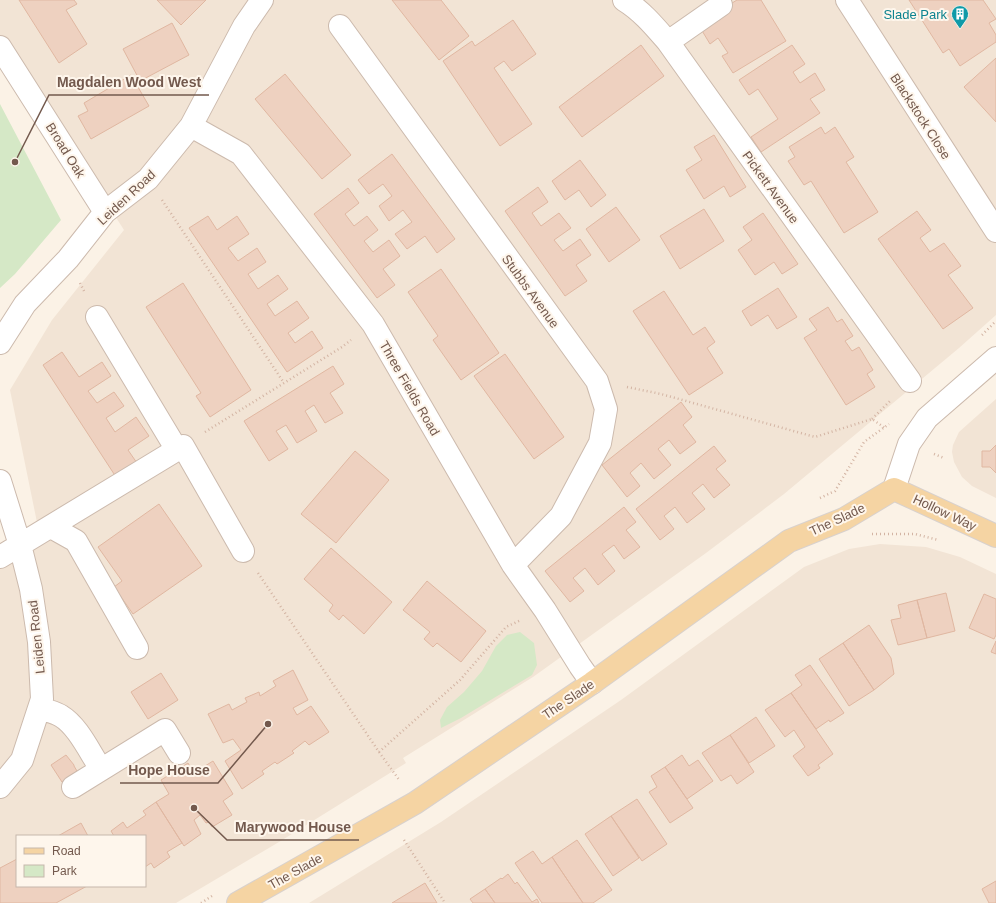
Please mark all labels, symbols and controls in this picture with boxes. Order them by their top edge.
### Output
building icon: Slade Park [950,4,970,29]
place label: Slade Park [883,7,947,22]
callout: Magdalen Wood West [49,69,209,95]
street label: Blackstock Close [887,71,954,162]
text: Magdalen Wood West [57,74,201,90]
street label: Broad Oak [43,120,89,181]
street label: Pickett Avenue [739,148,802,226]
street label: Leiden Road [94,167,158,228]
street label: Stubbs Avenue [499,252,562,331]
street label: Three Fields Road [376,338,443,438]
street label: Hollow Way [911,491,979,534]
street label: The Slade [807,500,867,539]
street label: Leiden Road [25,599,48,674]
street label: The Slade [540,677,597,722]
callout: Hope House [120,757,218,783]
text: Hope House [128,762,210,778]
callout: Marywood House [227,814,359,840]
text: Marywood House [235,819,351,835]
legend [16,835,146,887]
text: Road [52,844,81,858]
street label: The Slade [266,851,325,892]
text: Park [52,864,78,878]

